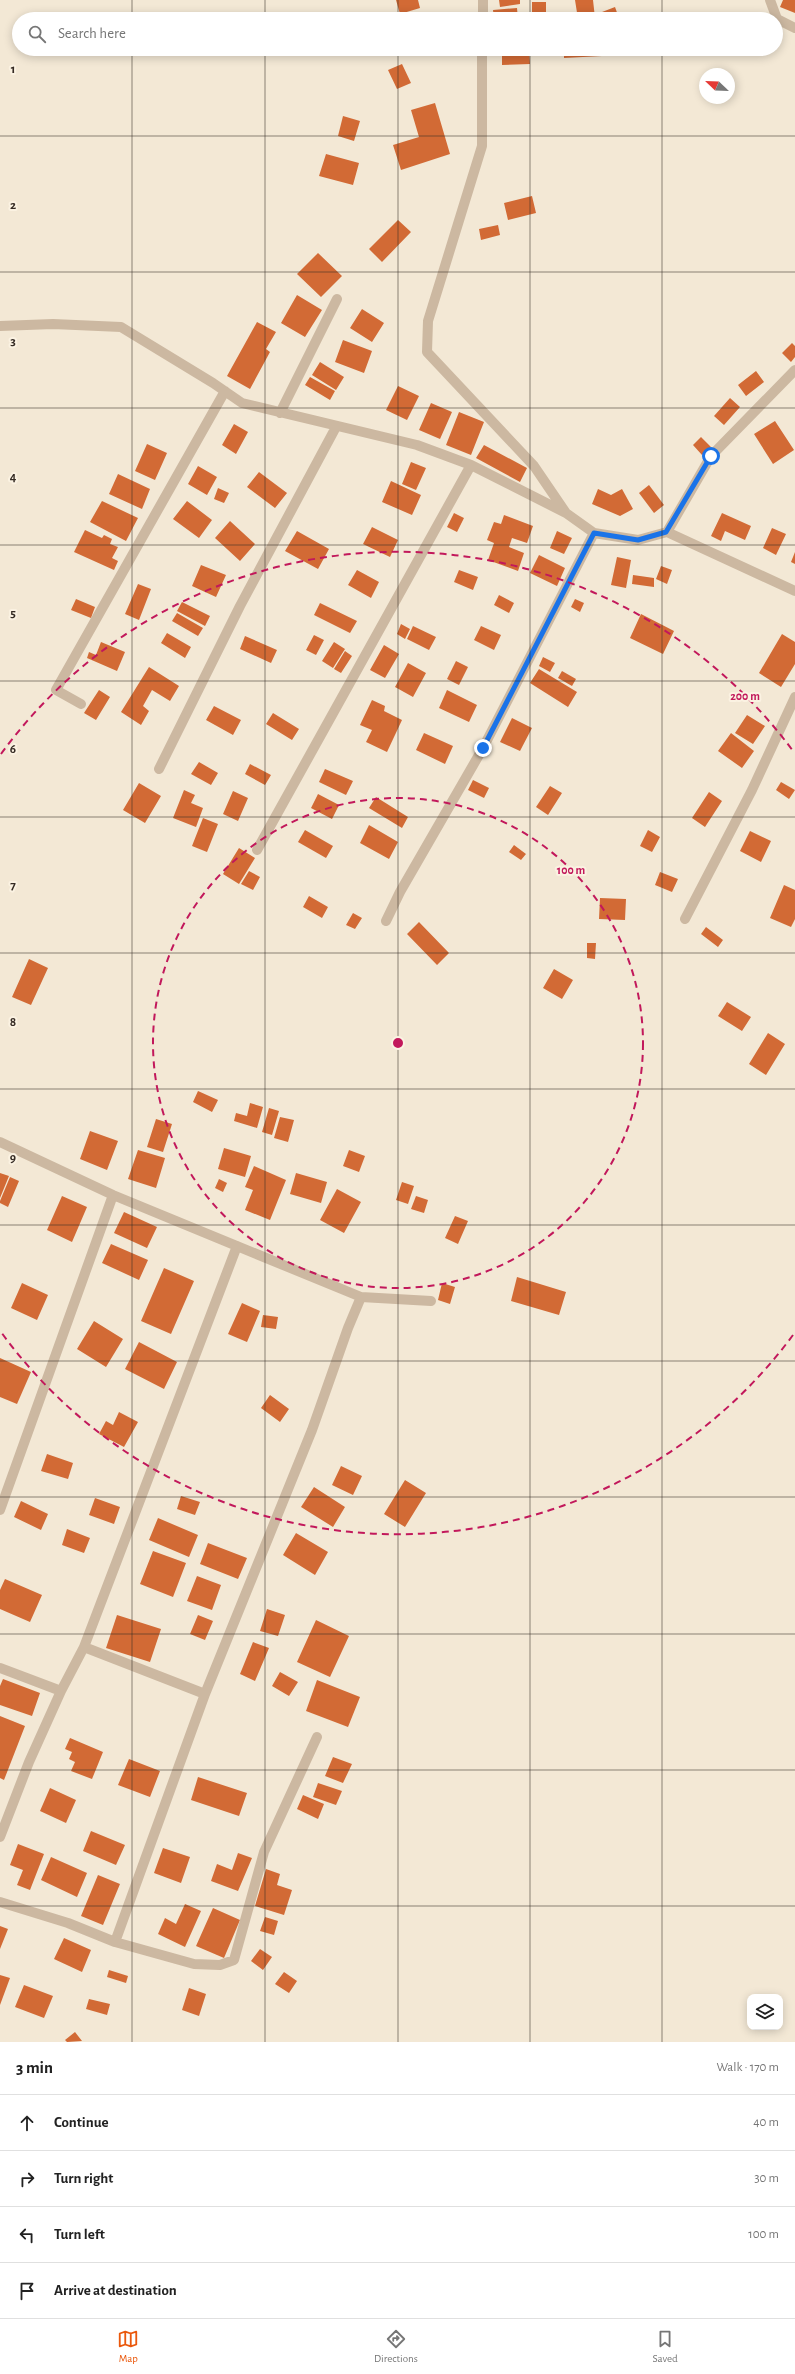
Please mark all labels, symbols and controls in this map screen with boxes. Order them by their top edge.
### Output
search box [12,12,783,56]
icon: search [26,23,48,45]
text: Search here [58,26,126,41]
text: 1 [11,63,15,76]
north arrow [699,68,735,104]
text: 2 [10,199,16,212]
text: 3 [10,335,16,348]
route start [702,447,720,465]
text: 4 [10,471,17,484]
text: 5 [10,607,16,620]
text: 200 m [730,690,760,702]
route end [474,739,492,757]
text: 6 [10,743,16,756]
text: 100 m [557,864,585,876]
text: 7 [10,879,16,892]
text: 8 [10,1016,16,1029]
centre of rings [391,1036,405,1050]
text: 9 [10,1152,16,1165]
map controls [747,1994,783,2030]
button: layers [747,1994,783,2030]
text: 3 min [16,2059,53,2076]
text: Walk · 170 m [716,2061,779,2074]
icon: ahead [16,2112,38,2134]
text: Continue [54,2115,109,2130]
text: 40 m [753,2116,779,2129]
icon: right [16,2168,38,2190]
text: Turn right [54,2171,113,2186]
text: 30 m [754,2172,779,2185]
icon: left [16,2224,38,2246]
text: Turn left [54,2227,105,2242]
text: 100 m [748,2228,779,2241]
icon: arrive [16,2280,38,2302]
text: Arrive at destination [54,2283,177,2298]
tab: Map [117,2328,139,2365]
tab: Directions [374,2328,418,2365]
tab: Saved [652,2328,678,2365]

